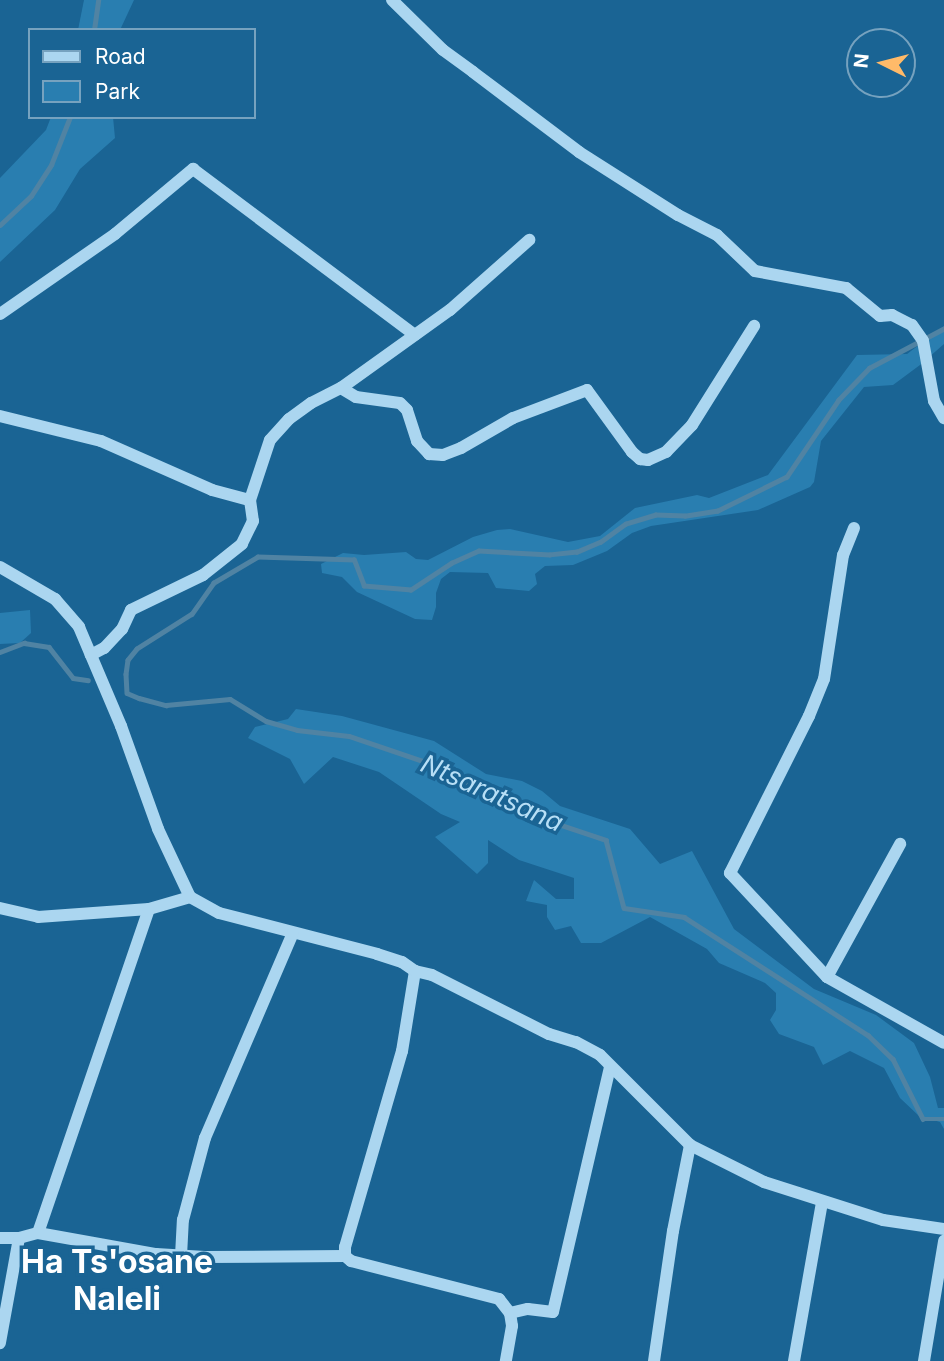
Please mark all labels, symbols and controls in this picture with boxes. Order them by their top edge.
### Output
legend [28,28,256,119]
north arrow [846,28,916,98]
text: Road [95,44,146,69]
text: N [849,53,874,69]
text: Park [95,79,140,104]
water label: Ntsaratsana [416,748,568,838]
district label: Ha Ts'osane Naleli [21,1244,213,1319]

